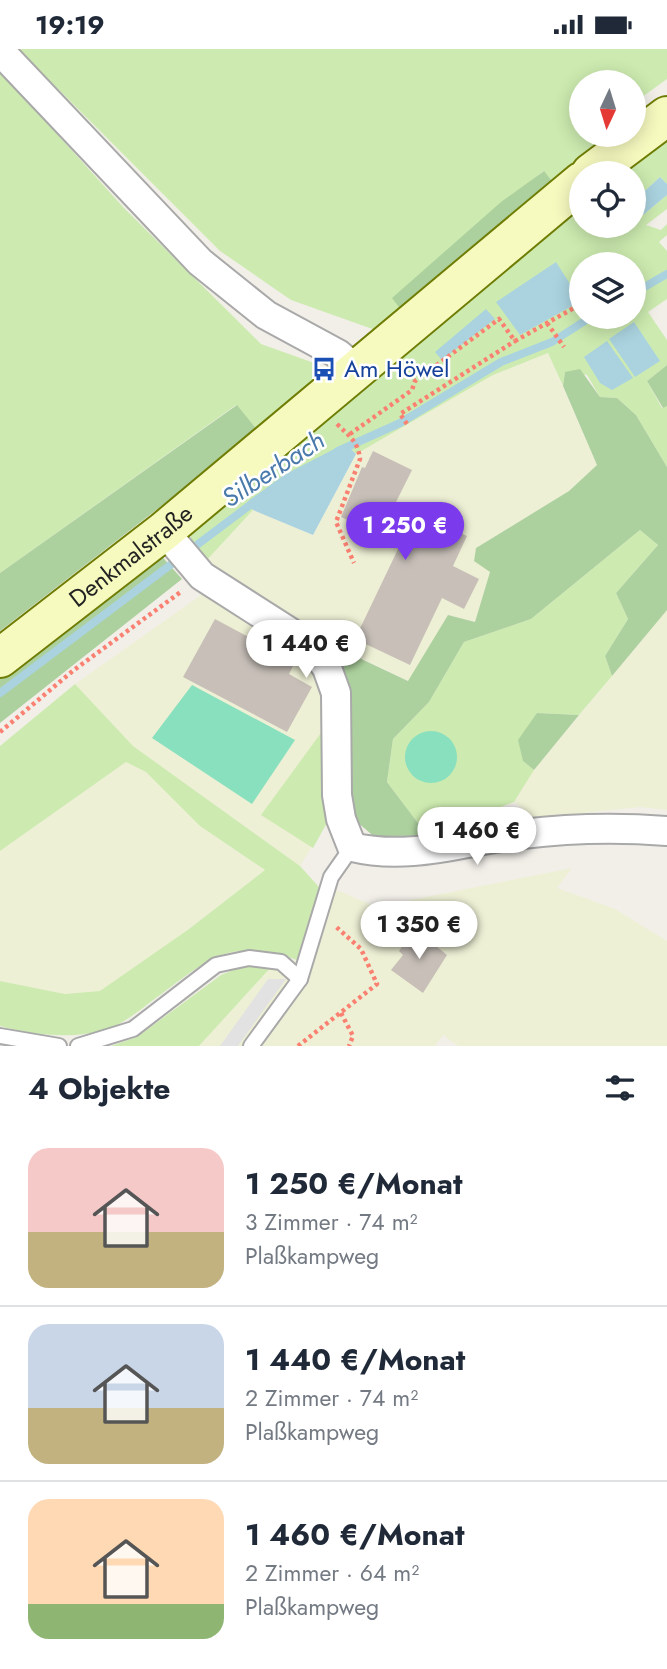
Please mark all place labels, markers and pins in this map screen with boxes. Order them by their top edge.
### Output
place label: Am Höwel [344,351,450,386]
bus stop icon: Am Höwel [310,355,338,383]
pin: 1 250 € [340,503,470,562]
pin: 1 440 € [241,621,371,680]
pin: 1 460 € [412,807,542,867]
pin: 1 350 € [354,901,484,961]

